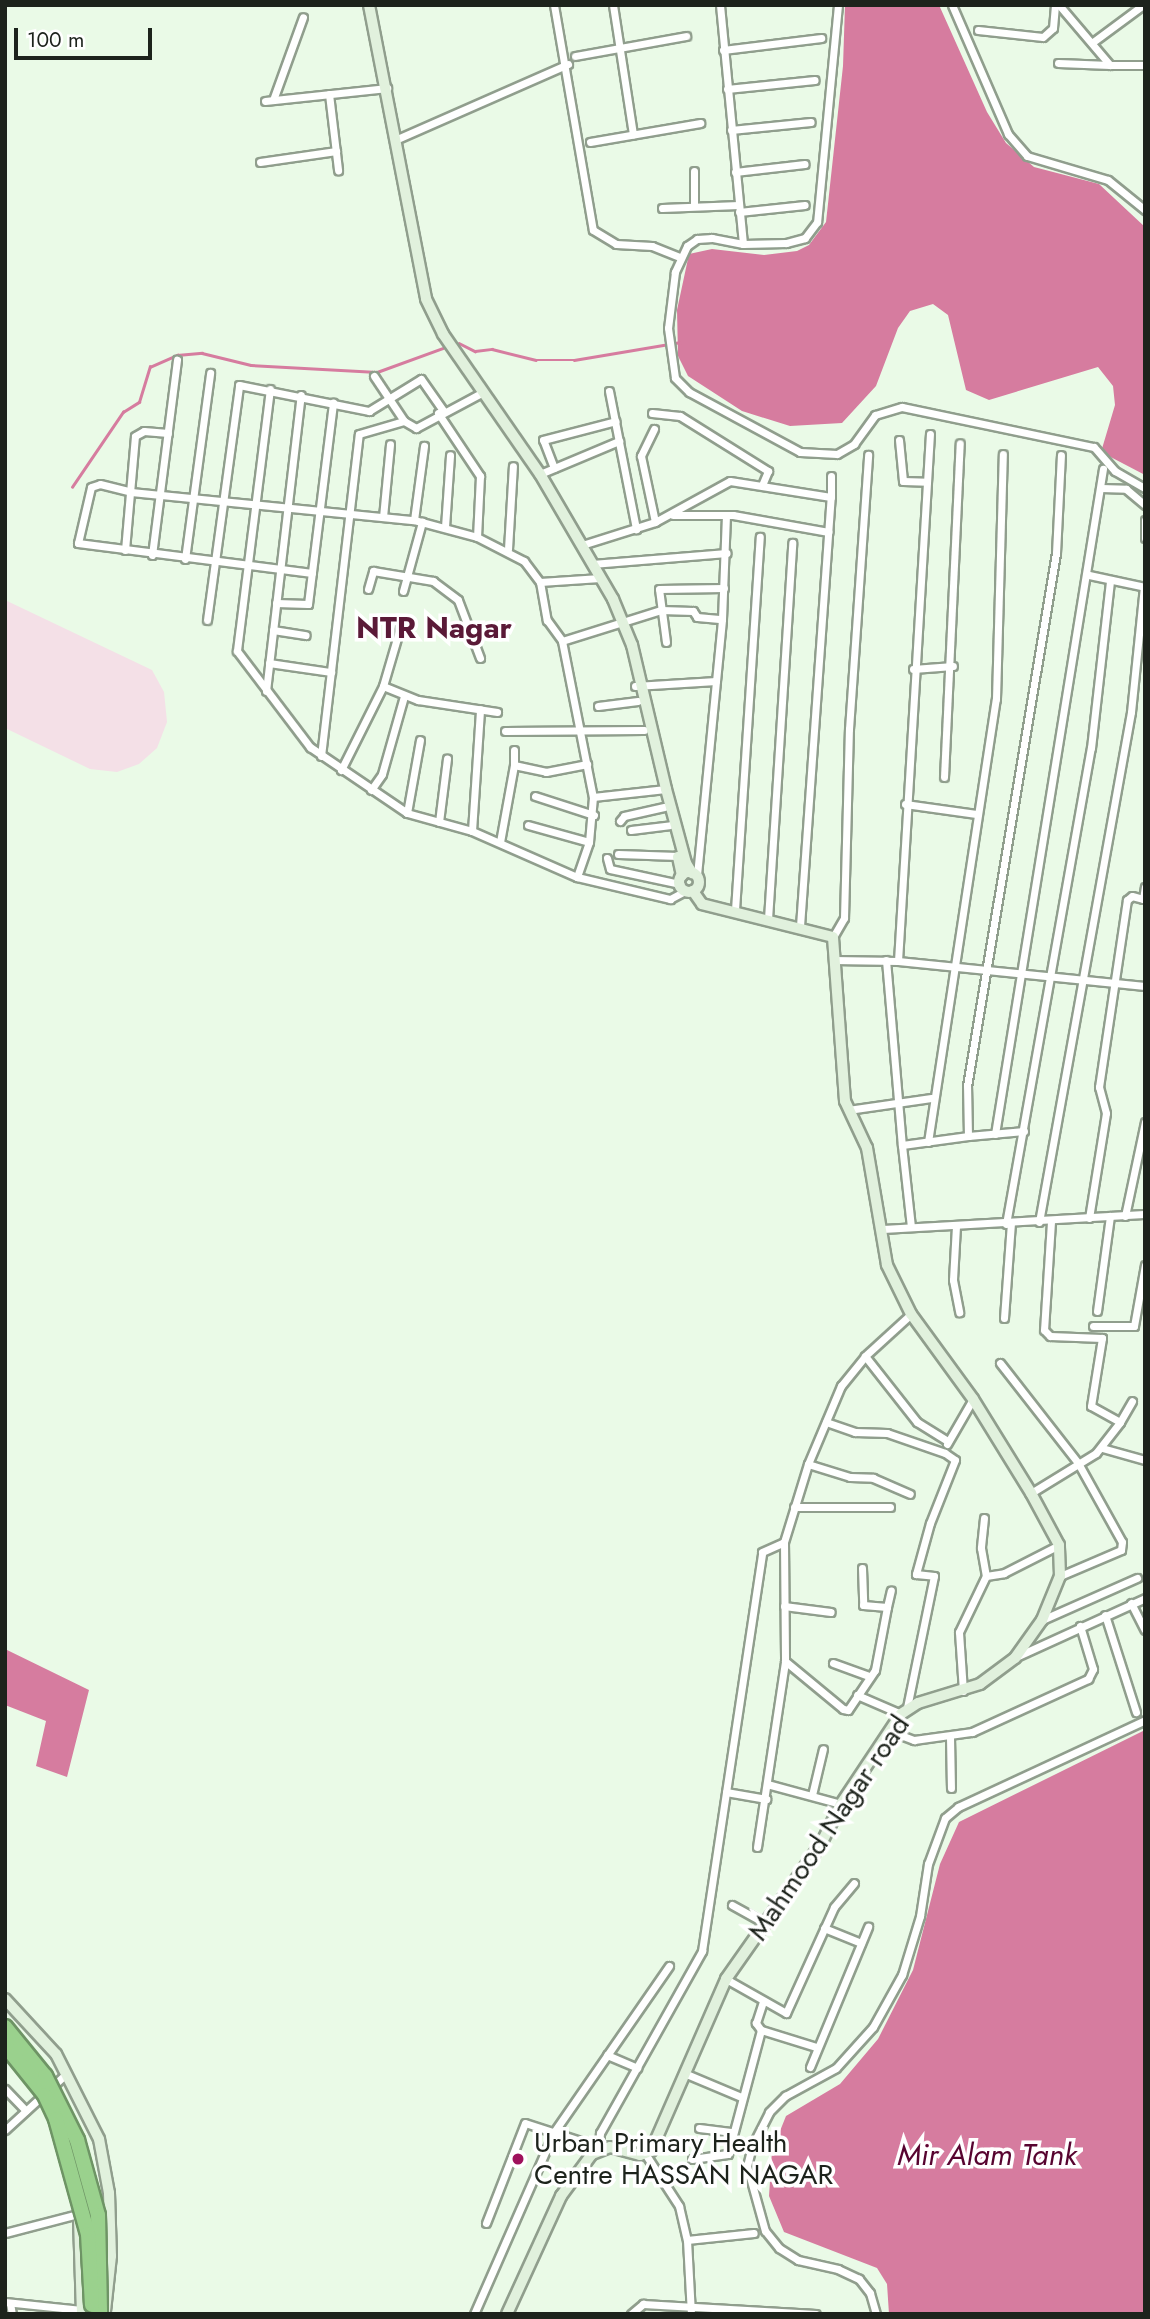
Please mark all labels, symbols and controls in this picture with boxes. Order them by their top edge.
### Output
scale bar [18,14,156,58]
text: 100 m [27,25,84,55]
district label: NTR Nagar [356,610,512,646]
street label: Mahmood Nagar road [741,1709,917,1947]
place label: Urban Primary Health Centre HASSAN NAGAR [534,2126,833,2192]
water label: Mir Alam Tank [897,2137,1077,2173]
marker: Urban Primary Health Centre HASSAN NAGAR [508,2149,528,2169]

